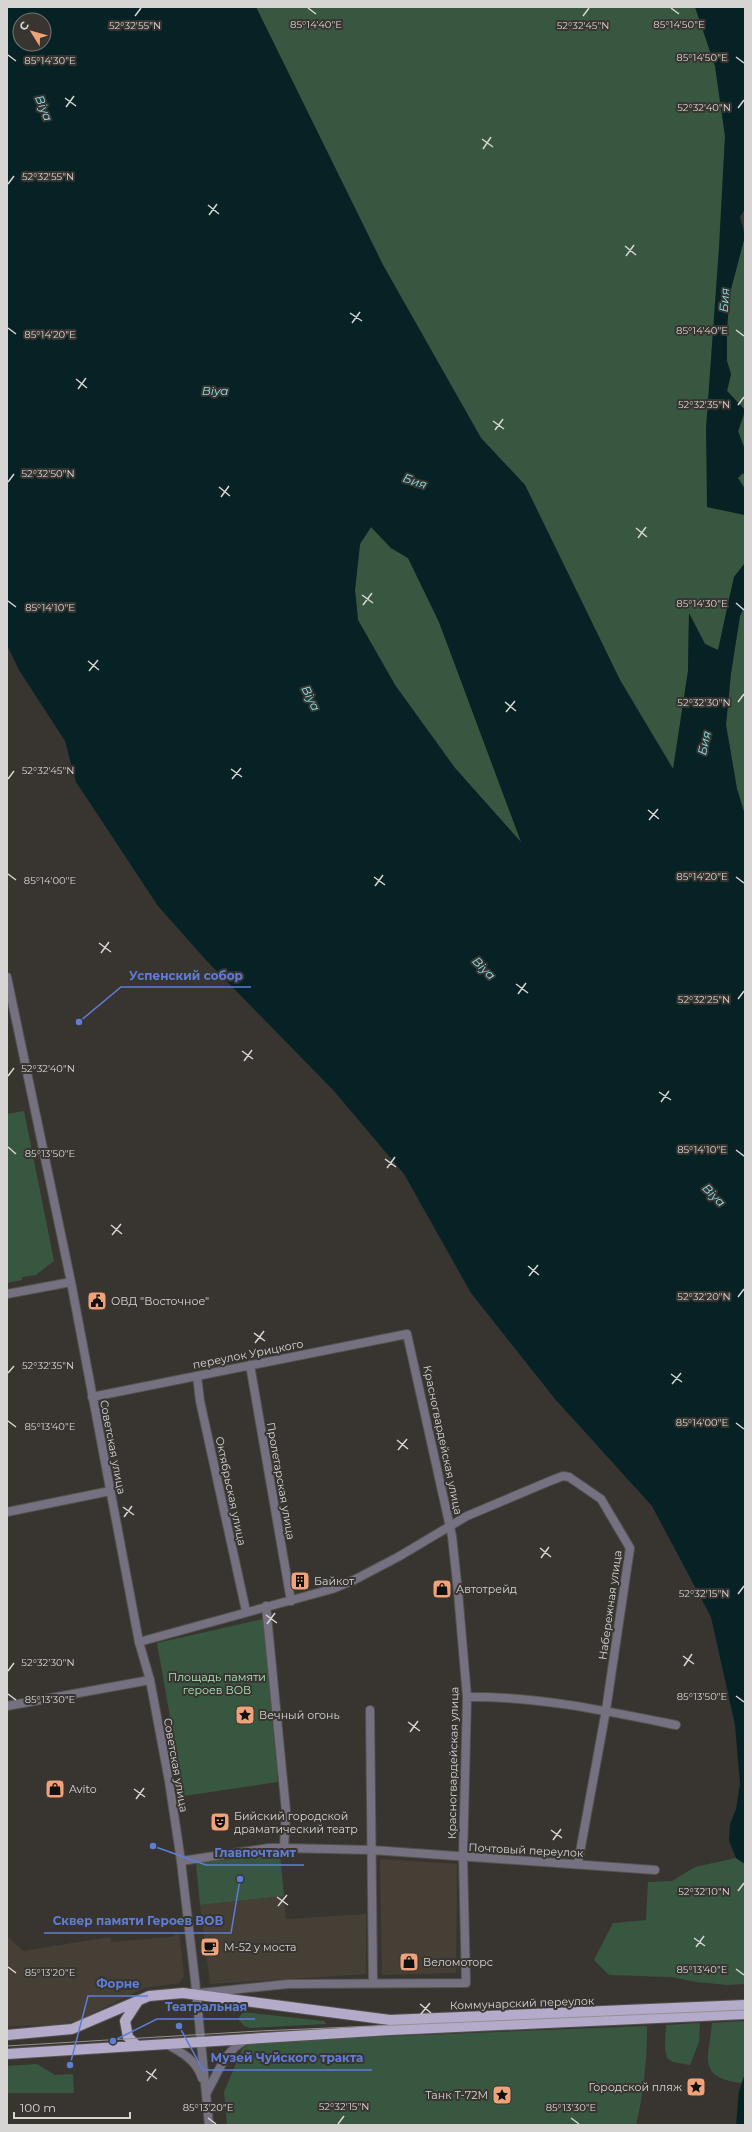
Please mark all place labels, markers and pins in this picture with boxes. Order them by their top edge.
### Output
callout: Успенский собор [121,963,251,987]
public building icon: ОВД "Восточное" [86,1290,108,1312]
place label: ОВД "Восточное" [111,1294,209,1308]
building icon: Байкот [289,1570,311,1592]
place label: Байкот [314,1574,355,1588]
shop icon: Автотрейд [431,1578,453,1600]
place label: Автотрейд [456,1582,517,1596]
place icon: Вечный огонь [234,1704,256,1726]
place label: Вечный огонь [259,1708,340,1722]
shop icon: Avito [44,1778,66,1800]
place label: Avito [69,1782,97,1796]
place label: Бийский городской драматический театр [234,1809,358,1836]
theatre icon: Бийский городской драматический театр [209,1811,231,1833]
callout: Главпочтамт [206,1841,304,1865]
callout: Сквер памяти Героев ВОВ [44,1909,231,1933]
cafe icon: М-52 у моста [199,1936,221,1958]
place label: М-52 у моста [224,1940,297,1954]
shop icon: Веломоторс [398,1951,420,1973]
place label: Веломоторс [423,1955,493,1969]
callout: Форне [88,1972,148,1996]
callout: Театральная [157,1995,255,2019]
callout: Музей Чуйского тракта [203,2046,372,2070]
place icon: Городской пляж [685,2076,707,2098]
place label: Городской пляж [588,2080,682,2094]
place icon: Танк Т-72М [491,2084,513,2106]
place label: Танк Т-72М [425,2088,488,2102]

